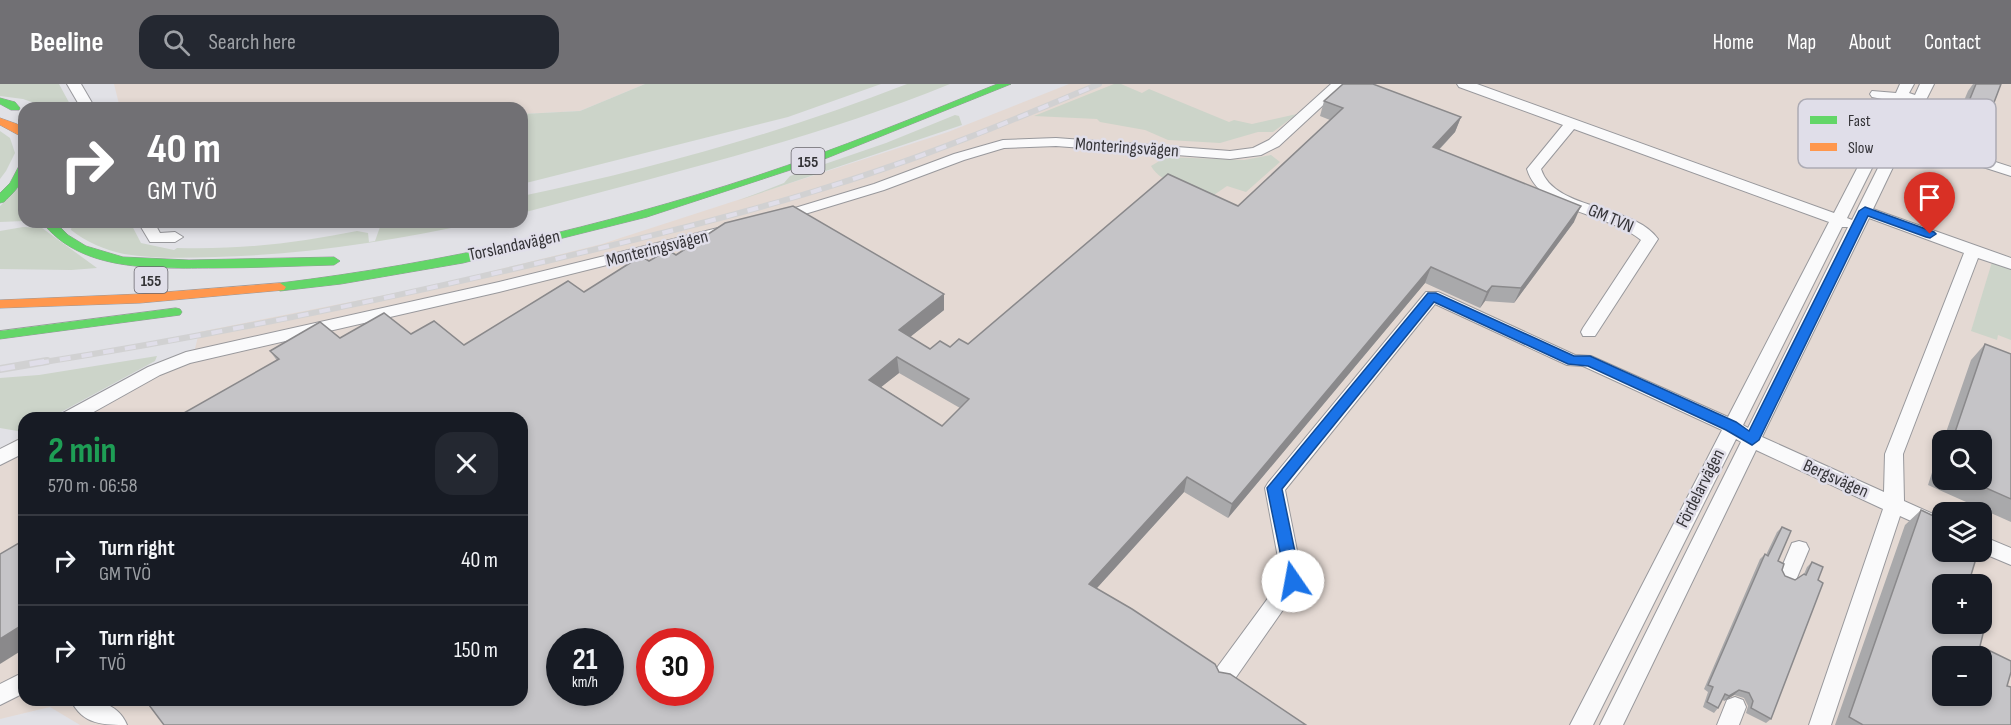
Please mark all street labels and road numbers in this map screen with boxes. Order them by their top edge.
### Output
street label: Monteringsvägen [1074,133,1180,162]
road number: 155 [792,148,824,174]
street label: GM TVN [1585,200,1637,237]
street label: Torslandavägen [466,226,562,265]
street label: Monteringsvägen [604,226,710,271]
road number: 155 [134,267,168,293]
street label: Fördelarvägen [1672,446,1729,531]
street label: Bergsvägen [1800,455,1872,502]

